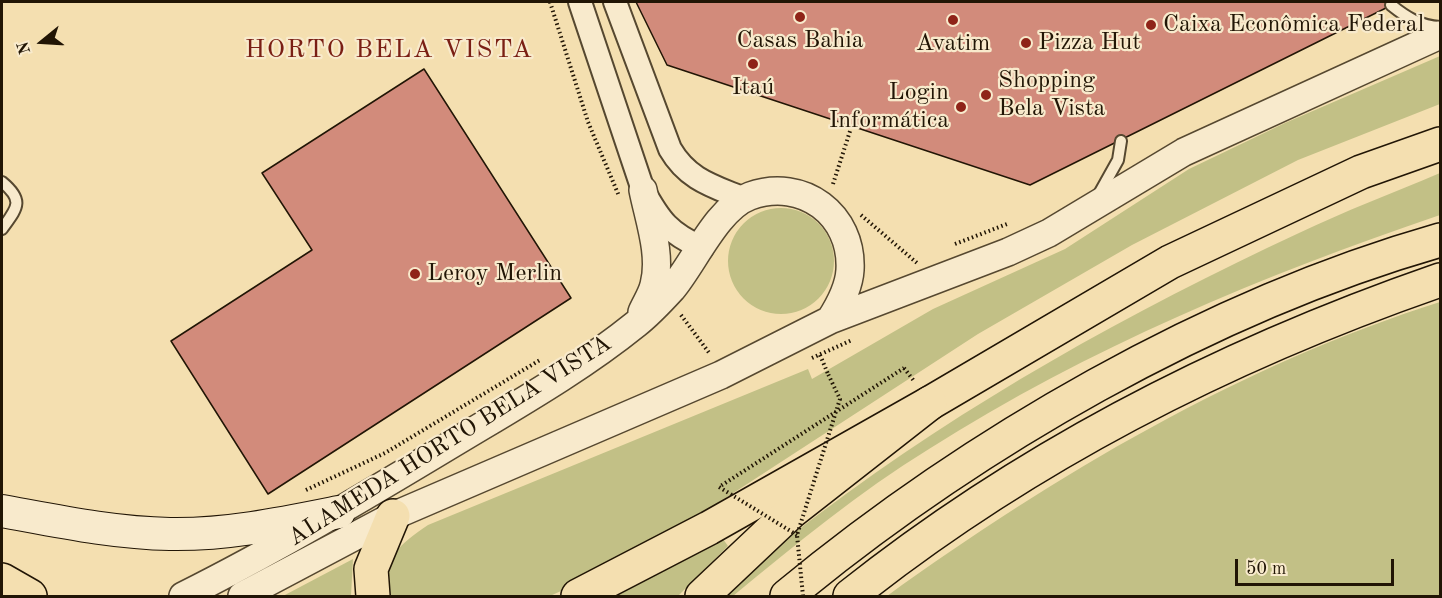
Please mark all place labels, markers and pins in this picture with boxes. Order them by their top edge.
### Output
marker: Casas Bahia [793,10,807,24]
place label: Caixa Econômica Federal [1163,11,1424,39]
marker: Avatim [946,13,960,27]
marker: Caixa Econômica Federal [1144,18,1158,32]
place label: Casas Bahia [736,27,864,55]
place label: Pizza Hut [1038,29,1141,57]
place label: Avatim [916,30,990,58]
marker: Pizza Hut [1019,36,1033,50]
marker: Itaú [746,57,760,71]
place label: Shopping Bela Vista [998,67,1105,123]
place label: Itaú [732,74,774,102]
place label: Login Informática [829,79,949,135]
marker: Shopping Bela Vista [979,88,993,102]
marker: Login Informática [954,100,968,114]
place label: Leroy Merlin [427,260,562,288]
marker: Leroy Merlin [408,267,422,281]

